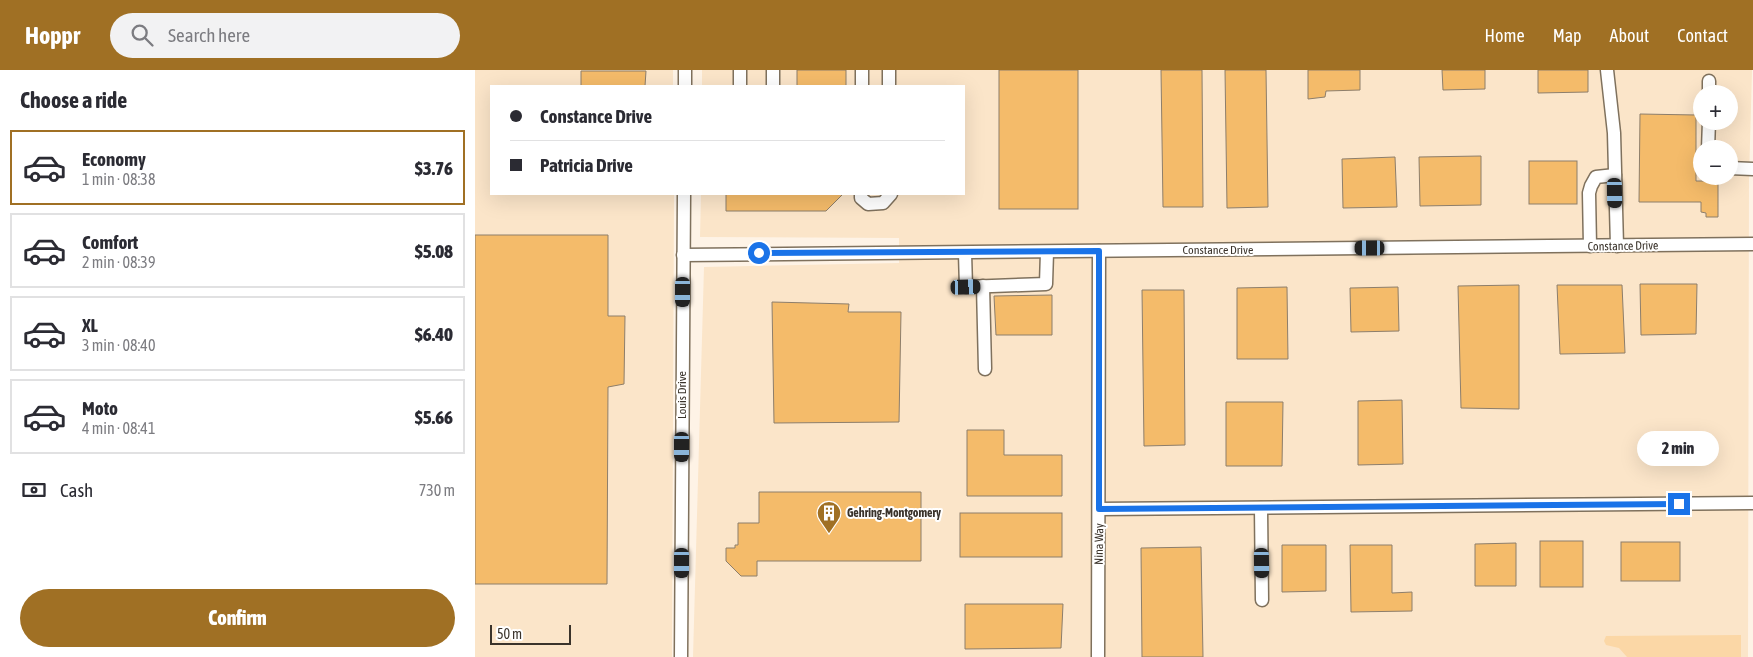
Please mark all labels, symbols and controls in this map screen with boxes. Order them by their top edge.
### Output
search box [110,13,460,58]
icon: search [128,21,156,49]
text: Hoppr [25,22,80,49]
text: Search here [168,24,250,46]
text: Home [1485,25,1525,46]
text: Map [1553,25,1582,46]
text: About [1610,25,1649,46]
text: Contact [1677,25,1728,46]
map controls [1693,85,1738,185]
button: + [1693,85,1738,130]
text: Choose a ride [20,87,127,113]
text: Constance Drive [540,105,652,127]
button: − [1693,140,1738,185]
icon: car [22,145,67,190]
text: Economy [82,148,146,170]
text: Patricia Drive [540,154,633,176]
text: $3.76 [415,157,453,179]
text: 1 min · 08:38 [82,170,155,188]
car [1607,178,1622,208]
icon: car [22,228,67,273]
text: Comfort [82,231,138,253]
street label: Constance Drive [1587,238,1659,254]
text: $5.08 [415,240,453,262]
car [1355,241,1385,256]
route start [748,242,770,264]
street label: Constance Drive [1183,243,1253,257]
text: 2 min · 08:39 [82,253,155,271]
car [675,277,690,307]
car [950,279,981,295]
icon: car [22,311,67,356]
text: XL [82,314,98,336]
text: $6.40 [415,323,453,345]
text: 3 min · 08:40 [82,336,155,354]
street label: Louis Drive [675,371,689,419]
icon: car [22,394,67,439]
text: Moto [82,397,118,419]
text: $5.66 [415,406,453,428]
text: 4 min · 08:41 [82,419,155,437]
car [674,432,689,462]
callout: 2 min [1638,432,1720,466]
text: 2 min [1662,439,1694,457]
icon: cash [20,476,48,504]
text: Cash [60,479,93,501]
text: 730 m [419,481,455,499]
route end [1668,493,1690,515]
building icon: Gehring-Montgomery [816,500,842,534]
place label: Gehring-Montgomery [847,506,941,520]
street label: Nina Way [1092,523,1106,565]
car [674,548,689,578]
car [1254,548,1269,578]
button: Confirm [20,589,455,647]
scale bar [490,622,571,645]
text: 50 m [497,626,522,642]

